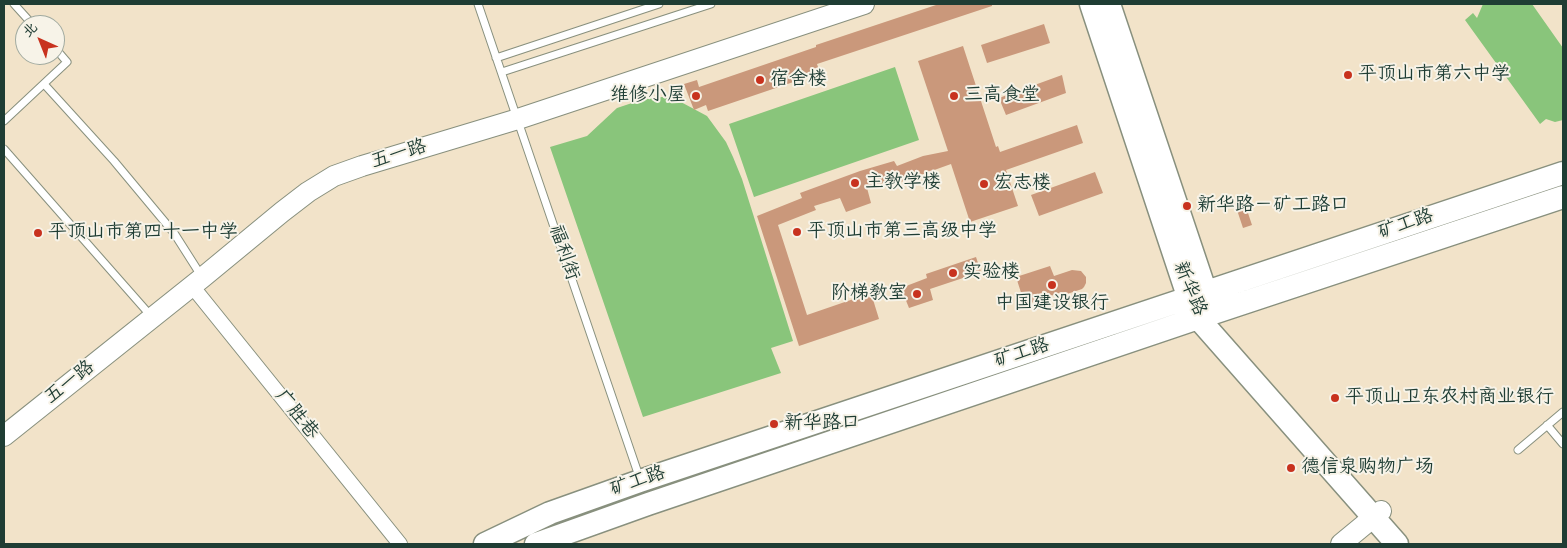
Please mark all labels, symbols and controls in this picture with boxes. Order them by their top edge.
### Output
north arrow [15,15,65,65]
text: 北 [18,18,42,42]
place label: 平顶山市第六中学 [1358,64,1510,86]
place label: 宿舍楼 [770,69,827,91]
marker: 平顶山市第六中学 [1342,69,1354,81]
marker: 宿舍楼 [754,74,766,86]
place label: 维修小屋 [610,85,686,107]
place label: 三高食堂 [964,85,1040,107]
marker: 维修小屋 [690,90,702,102]
marker: 三高食堂 [948,90,960,102]
street label: 五一路 [368,136,430,174]
place label: 主教学楼 [865,172,941,194]
place label: 宏志楼 [994,173,1051,195]
marker: 主教学楼 [849,177,861,189]
marker: 宏志楼 [978,178,990,190]
place label: 新华路－矿工路口 [1197,195,1349,217]
marker: 新华路－矿工路口 [1181,200,1193,212]
street label: 矿工路 [1375,205,1437,245]
place label: 平顶山市第三高级中学 [807,221,997,243]
place label: 平顶山市第四十一中学 [48,222,238,244]
street label: 福利街 [543,222,583,284]
marker: 平顶山市第三高级中学 [791,226,803,238]
marker: 平顶山市第四十一中学 [32,227,44,239]
street label: 新华路 [1167,258,1211,320]
place label: 实验楼 [963,262,1020,284]
marker: 实验楼 [947,267,959,279]
marker: 中国建设银行 [1046,279,1058,291]
place label: 阶梯教室 [831,283,907,305]
marker: 阶梯教室 [911,288,923,300]
place label: 中国建设银行 [995,293,1109,315]
street label: 矿工路 [991,334,1053,374]
street label: 五一路 [41,356,99,410]
street label: 广胜巷 [269,386,323,444]
place label: 平顶山卫东农村商业银行 [1345,387,1554,409]
marker: 平顶山卫东农村商业银行 [1329,392,1341,404]
place label: 新华路口 [784,413,860,435]
marker: 新华路口 [768,418,780,430]
place label: 德信泉购物广场 [1301,457,1434,479]
street label: 矿工路 [607,462,669,502]
marker: 德信泉购物广场 [1285,462,1297,474]

